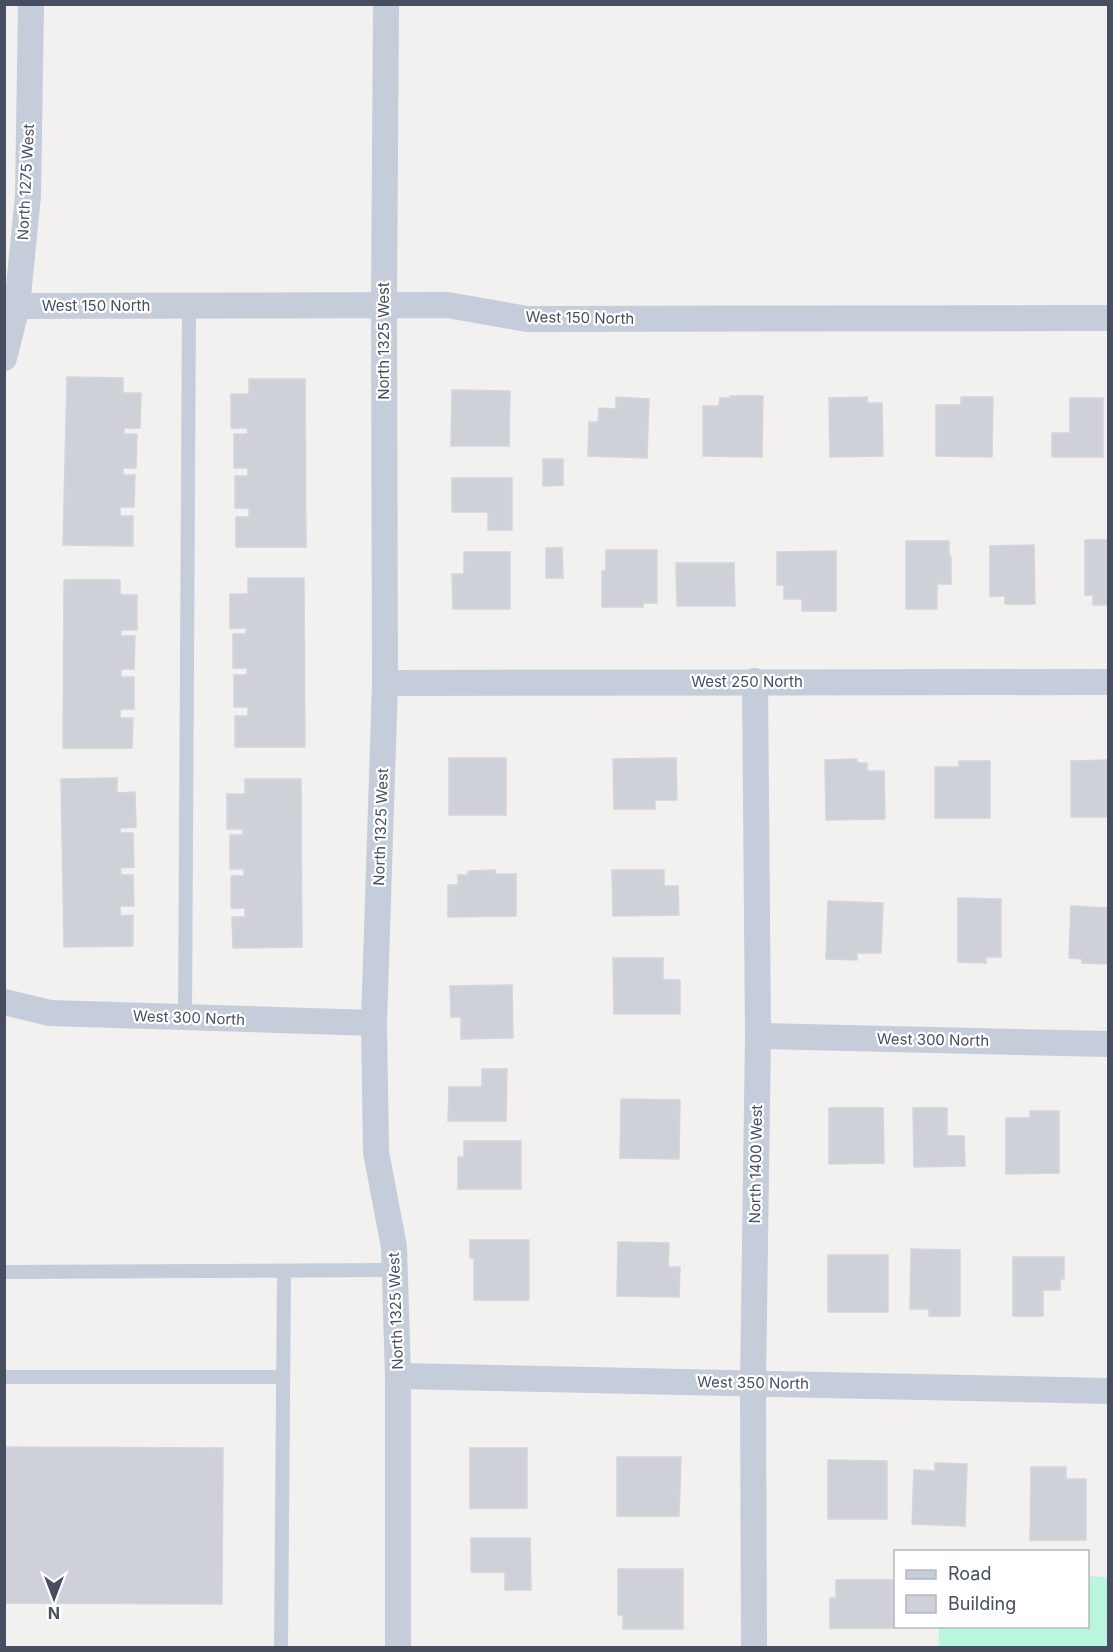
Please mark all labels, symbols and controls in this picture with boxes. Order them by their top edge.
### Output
street label: North 1275 West [13,123,38,241]
street label: North 1325 West [374,282,393,400]
street label: West 150 North [42,296,150,315]
street label: West 150 North [526,307,635,328]
street label: West 250 North [691,672,803,691]
street label: North 1325 West [369,768,392,886]
street label: West 300 North [133,1006,245,1029]
street label: West 300 North [877,1029,989,1050]
street label: North 1400 West [745,1104,766,1223]
street label: North 1325 West [384,1252,407,1370]
street label: West 350 North [697,1372,809,1393]
legend [894,1550,1089,1628]
text: Road [948,1563,991,1584]
north arrow [24,1568,84,1628]
text: Building [948,1593,1016,1614]
text: N [48,1603,60,1623]

